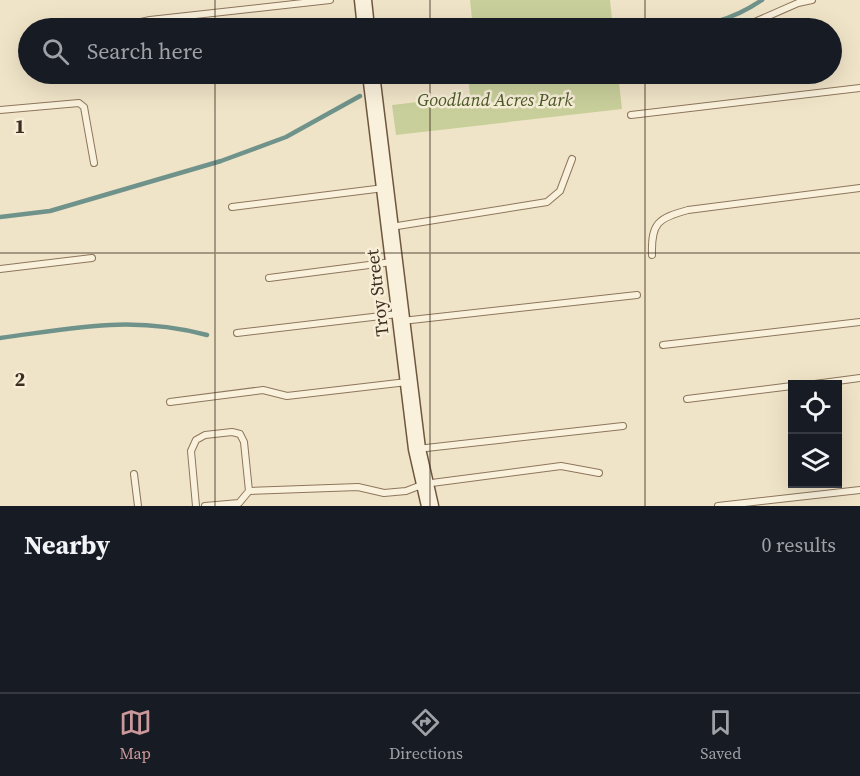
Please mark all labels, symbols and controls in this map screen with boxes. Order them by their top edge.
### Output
search box [18,18,842,84]
icon: search [39,35,72,68]
text: Search here [87,36,203,66]
park label: Goodland Acres Park [417,87,573,112]
text: 1 [15,112,25,140]
street label: Troy Street [359,248,395,338]
text: 2 [15,365,26,393]
map controls [788,380,842,488]
button: locate [788,380,842,434]
button: layers [788,434,842,488]
text: Nearby [24,527,110,563]
text: 0 results [761,531,836,559]
tab: Map [119,706,152,764]
tab: Directions [389,706,463,764]
tab: Saved [700,706,741,764]

